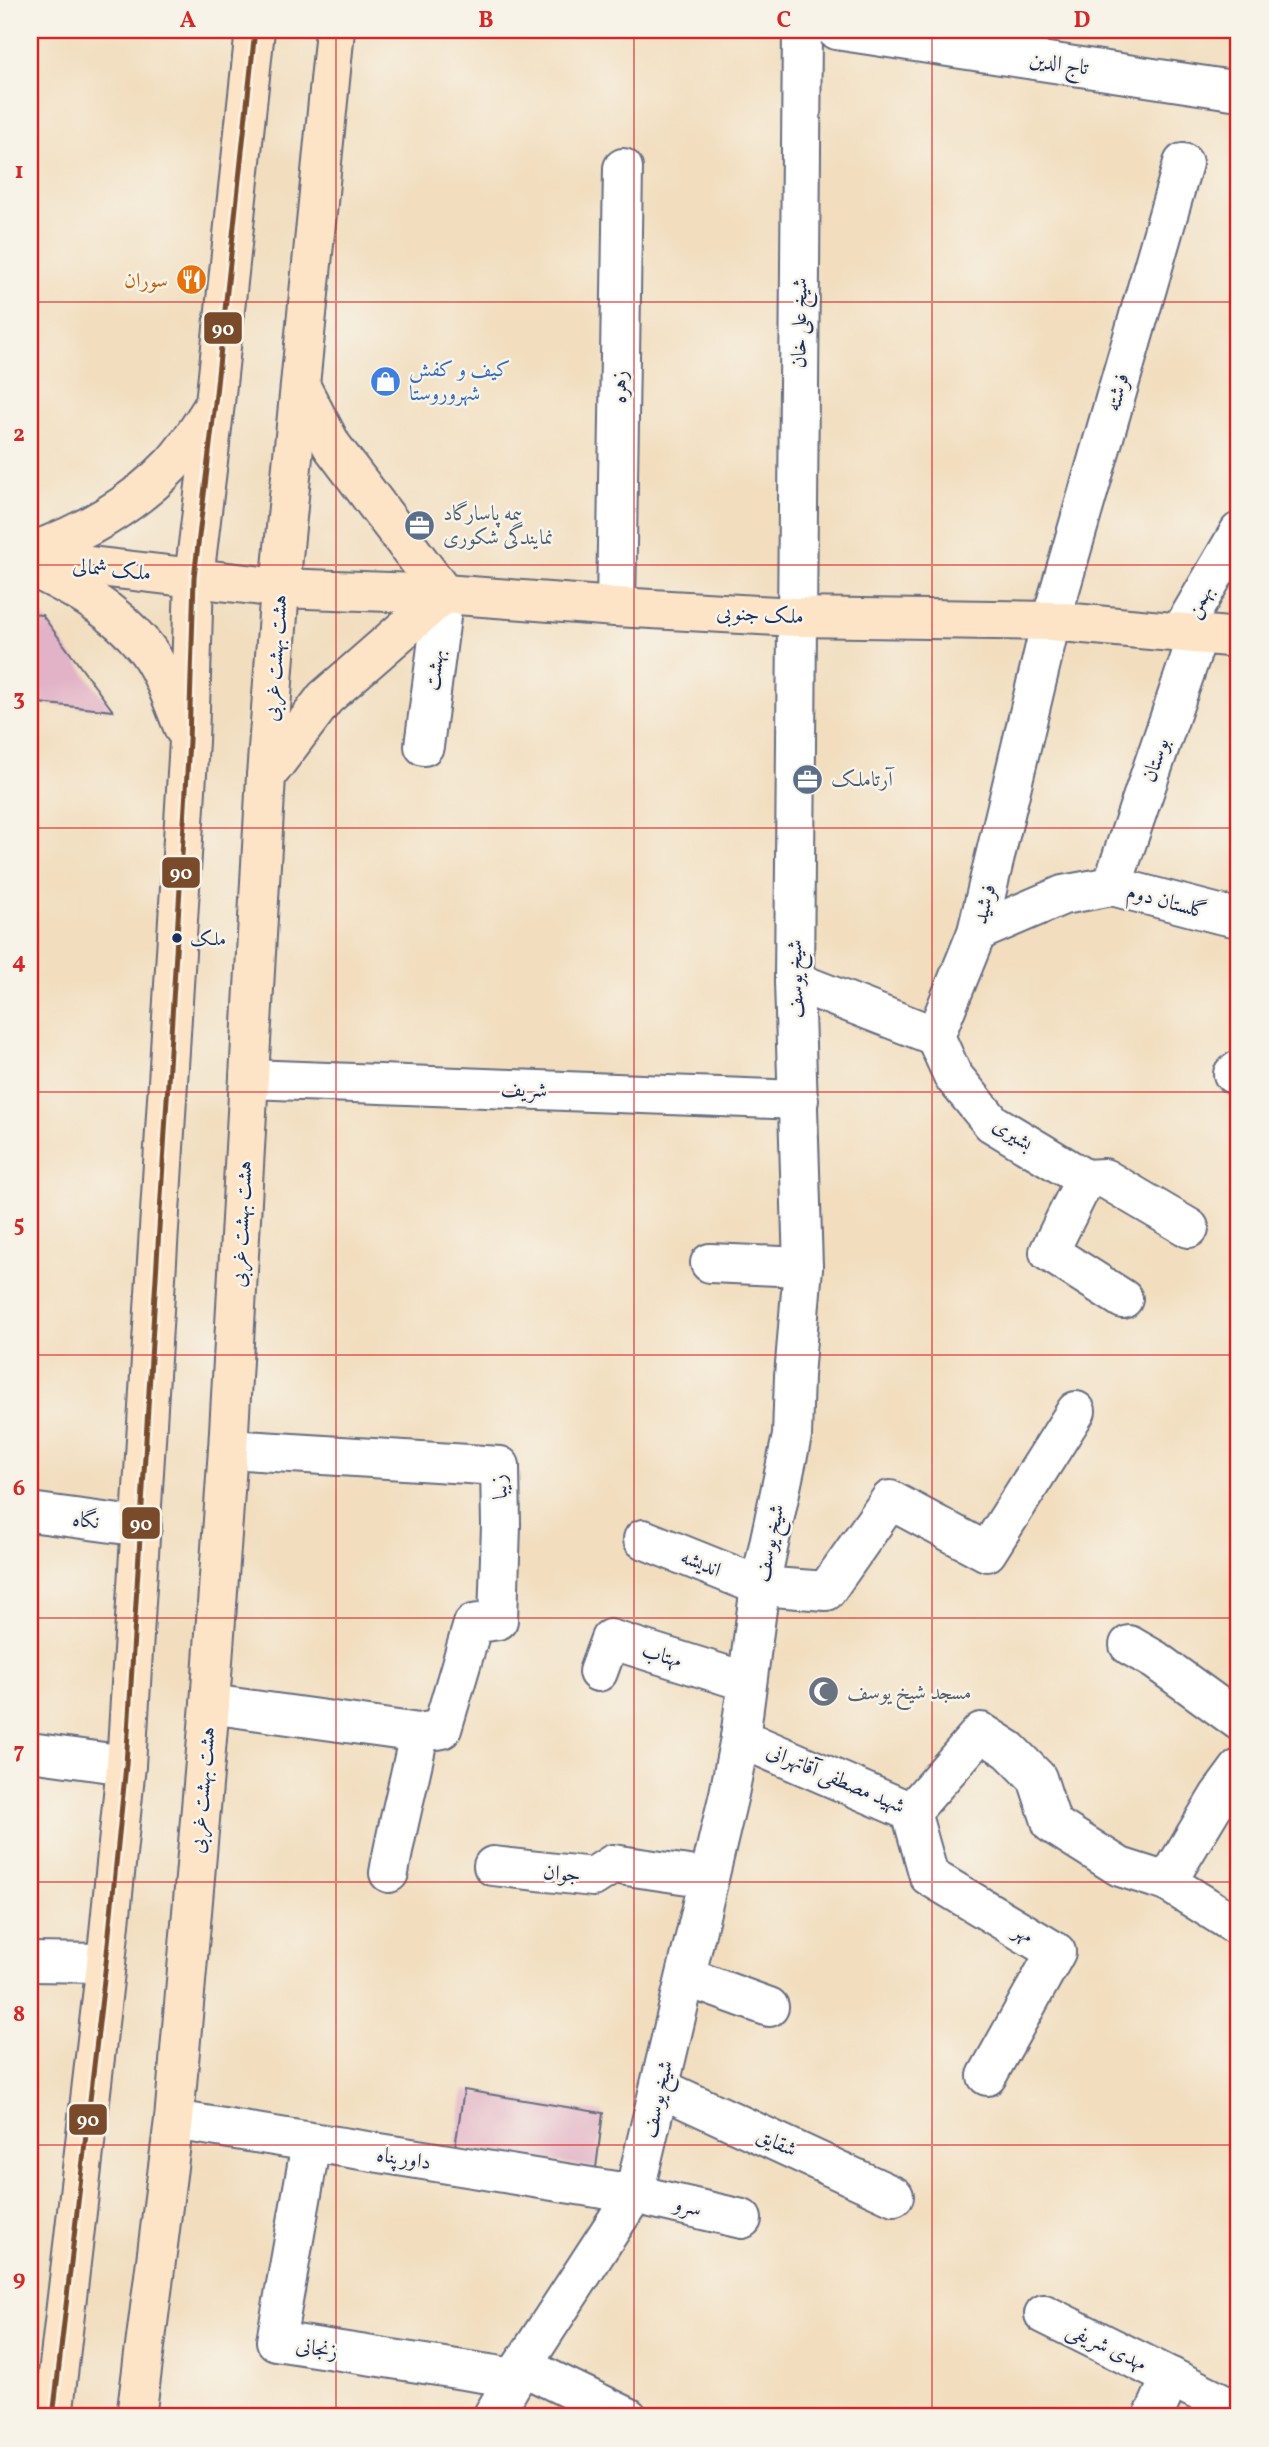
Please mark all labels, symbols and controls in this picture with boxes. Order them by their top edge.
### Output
text: A [180,5,196,37]
text: B [478,5,494,37]
text: C [777,5,791,37]
text: D [1074,5,1091,37]
street label: تاج الدین [1027,46,1091,87]
text: 1 [14,156,24,188]
restaurant icon: سوران [174,263,208,297]
place label: سوران [124,267,168,296]
street label: شیخ علی خان [785,277,819,369]
line badge: 90 [203,311,243,345]
text: 90 [212,317,234,343]
place label: کیف و کفش شهروروستا [409,356,510,409]
shop icon: کیف و کفش شهروروستا [369,364,403,398]
street label: زهره [606,370,635,404]
street label: فرشته [1099,370,1138,415]
text: 2 [13,419,25,451]
place label: بیمه پاسارگاد نمایندگی شکوری [443,500,553,553]
office icon: بیمه پاسارگاد نمایندگی شکوری [403,508,437,542]
street label: ملک شمالی [71,552,153,589]
street label: بهمن [1179,580,1221,624]
street label: هشت بهشت غربی [258,594,295,723]
street label: ملک جنوبی [715,599,804,632]
street label: بهشت [419,648,452,693]
text: 3 [13,683,25,715]
street label: بوستان [1135,734,1177,787]
office icon: آرتاملک [791,762,825,796]
place label: آرتاملک [831,766,895,795]
line badge: 90 [161,856,201,889]
text: 90 [170,861,192,887]
street label: گلستان دوم [1123,878,1210,929]
street label: فرشید [967,881,1004,927]
place label: ملک [190,927,226,953]
marker: ملک [170,931,184,945]
street label: شیخ یوسف [781,939,815,1019]
text: 4 [12,946,26,978]
street label: شریف [500,1075,548,1106]
street label: بشیری [986,1111,1038,1159]
street label: هشت بهشت غربی [225,1160,260,1288]
text: 5 [13,1209,25,1241]
text: 6 [13,1473,25,1505]
street label: زیبا [485,1473,516,1501]
street label: شیخ یوسف [748,1502,796,1586]
street label: نگاه [71,1505,101,1538]
line badge: 90 [121,1506,161,1540]
text: 90 [130,1512,152,1538]
street label: اندیشه [676,1543,725,1586]
street label: مهتاب [638,1637,685,1676]
mosque icon: مسجد شیخ یوسف [807,1675,841,1709]
place label: مسجد شیخ یوسف [847,1679,971,1711]
street label: هشت بهشت غربی [184,1726,223,1855]
text: 7 [14,1736,25,1768]
street label: شهید مصطفی آقاتهرانی [762,1737,909,1822]
street label: جوان [542,1858,582,1891]
street label: مهر [1006,1916,1039,1951]
text: 8 [13,1999,25,2031]
street label: شیخ یوسف [635,2058,684,2142]
line badge: 90 [68,2103,108,2136]
text: 90 [77,2108,99,2134]
street label: شقایق [751,2121,801,2165]
street label: داورپناه [374,2141,433,2178]
street label: سرو [669,2190,704,2225]
text: 9 [13,2263,25,2295]
street label: مهدی شریفی [1062,2316,1151,2379]
street label: زنجانی [294,2332,340,2367]

